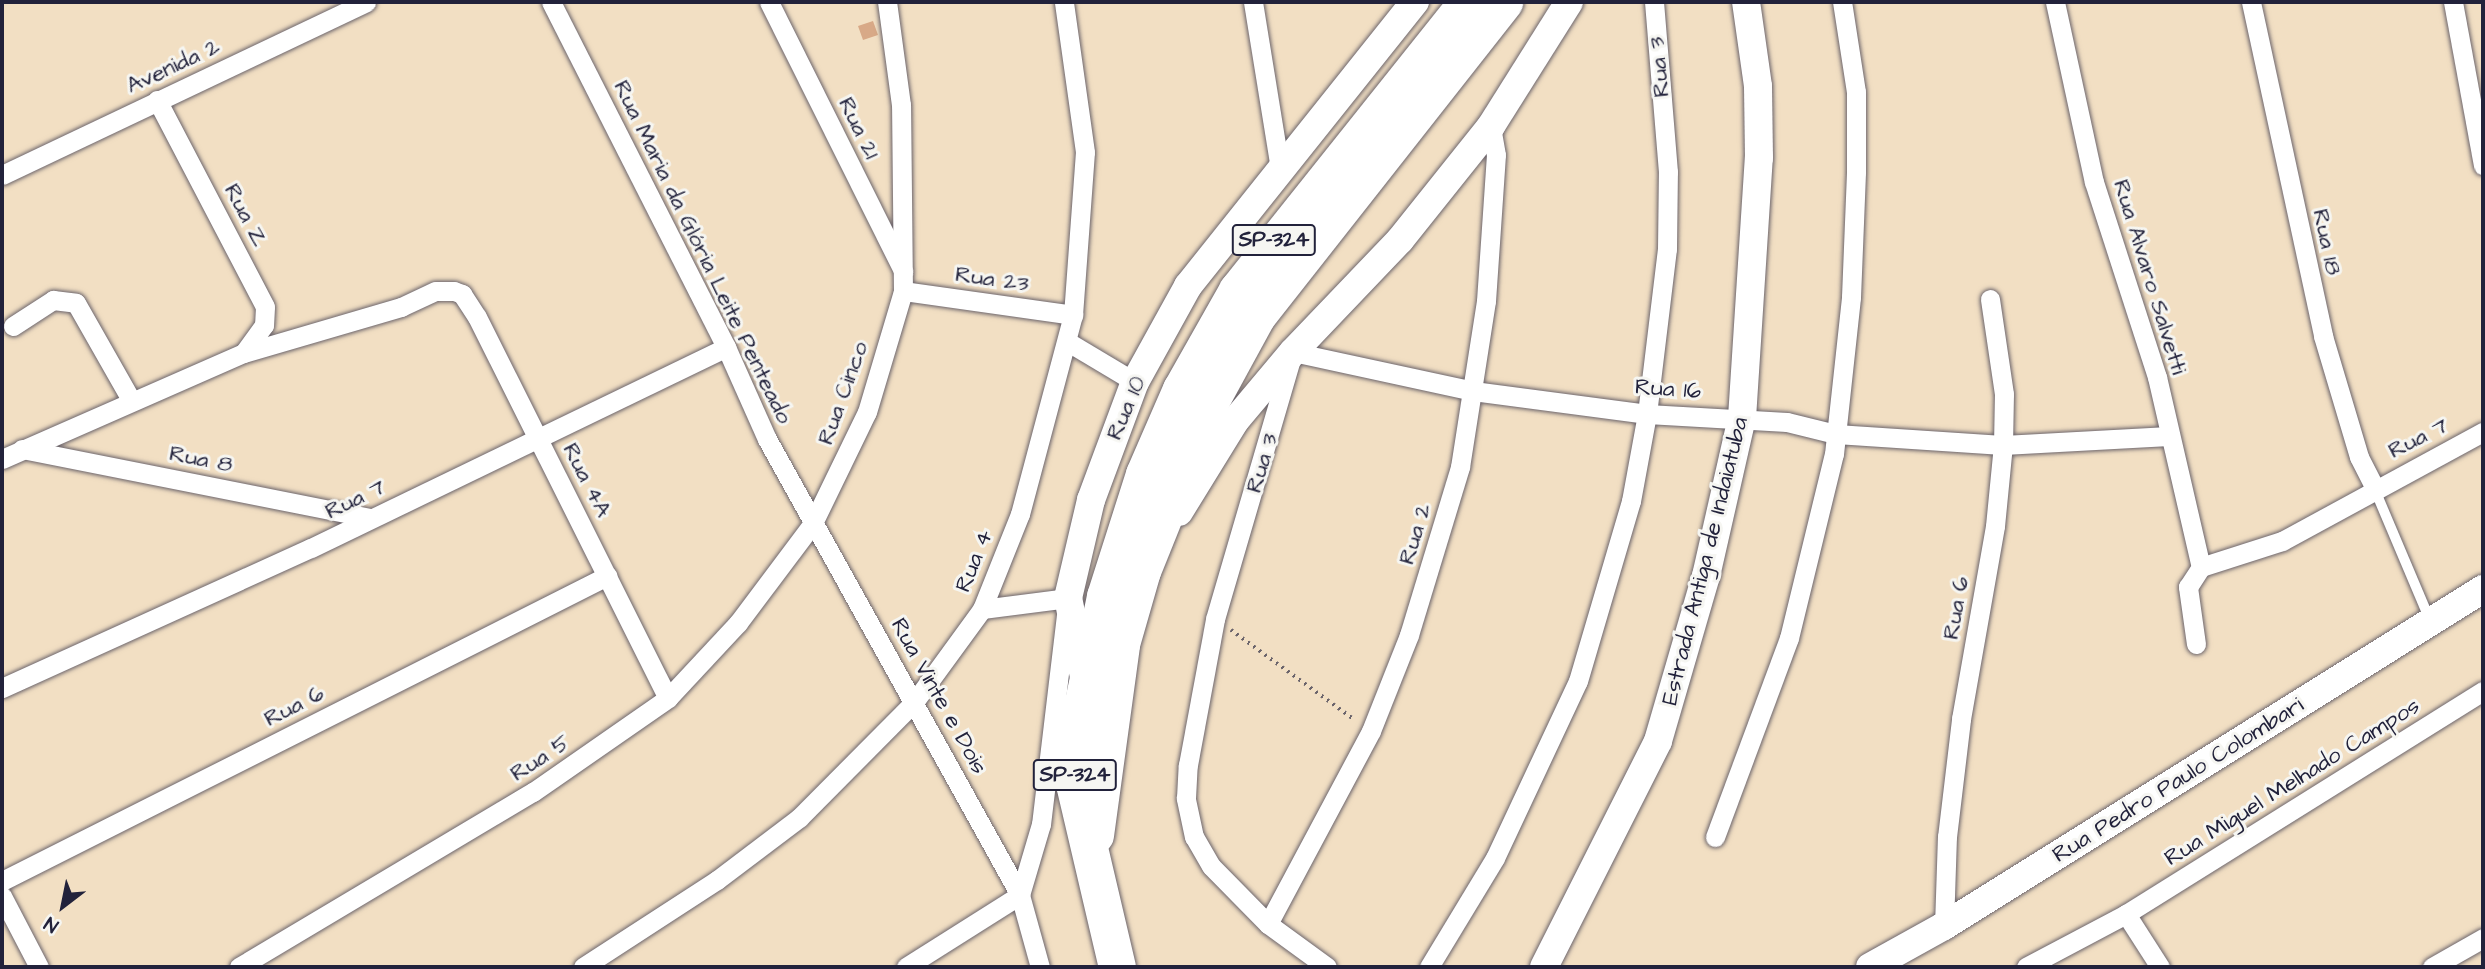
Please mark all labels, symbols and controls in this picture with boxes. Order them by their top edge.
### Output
street label: Avenida 2 [122,32,224,100]
street label: Rua 3 [1643,36,1675,98]
street label: Rua Maria da Glória Leite Penteado [608,76,798,428]
street label: Rua 21 [832,93,886,163]
street label: Rua Alvaro Salvetti [2107,176,2193,378]
street label: Rua Z [218,179,274,251]
street label: Rua 18 [2307,206,2347,278]
road number: SP-324 [1230,222,1318,258]
street label: Rua 23 [954,260,1030,298]
street label: Rua Cinco [812,338,874,448]
street label: Rua 10 [1100,372,1152,444]
street label: Rua 16 [1634,373,1702,405]
street label: Rua 7 [2384,411,2452,465]
street label: Estrada Antiga de Indaiatuba [1656,414,1754,708]
street label: Rua 3 [1240,430,1284,496]
street label: Rua 4A [557,438,617,522]
street label: Rua 8 [167,439,235,479]
street label: Rua 7 [321,473,389,525]
street label: Rua 2 [1393,500,1437,568]
street label: Rua 4 [949,526,999,596]
street label: Rua 6 [1937,574,1975,642]
street label: Rua Vinte e Dois [885,613,993,779]
street label: Rua 6 [259,679,329,733]
street label: Rua Pedro Paulo Colombari [2047,691,2309,869]
street label: Rua Miguel Melhado Campos [2159,692,2425,872]
street label: Rua 5 [505,729,575,787]
road number: SP-324 [1031,758,1119,792]
north arrow [28,871,98,941]
text: N [39,910,64,939]

